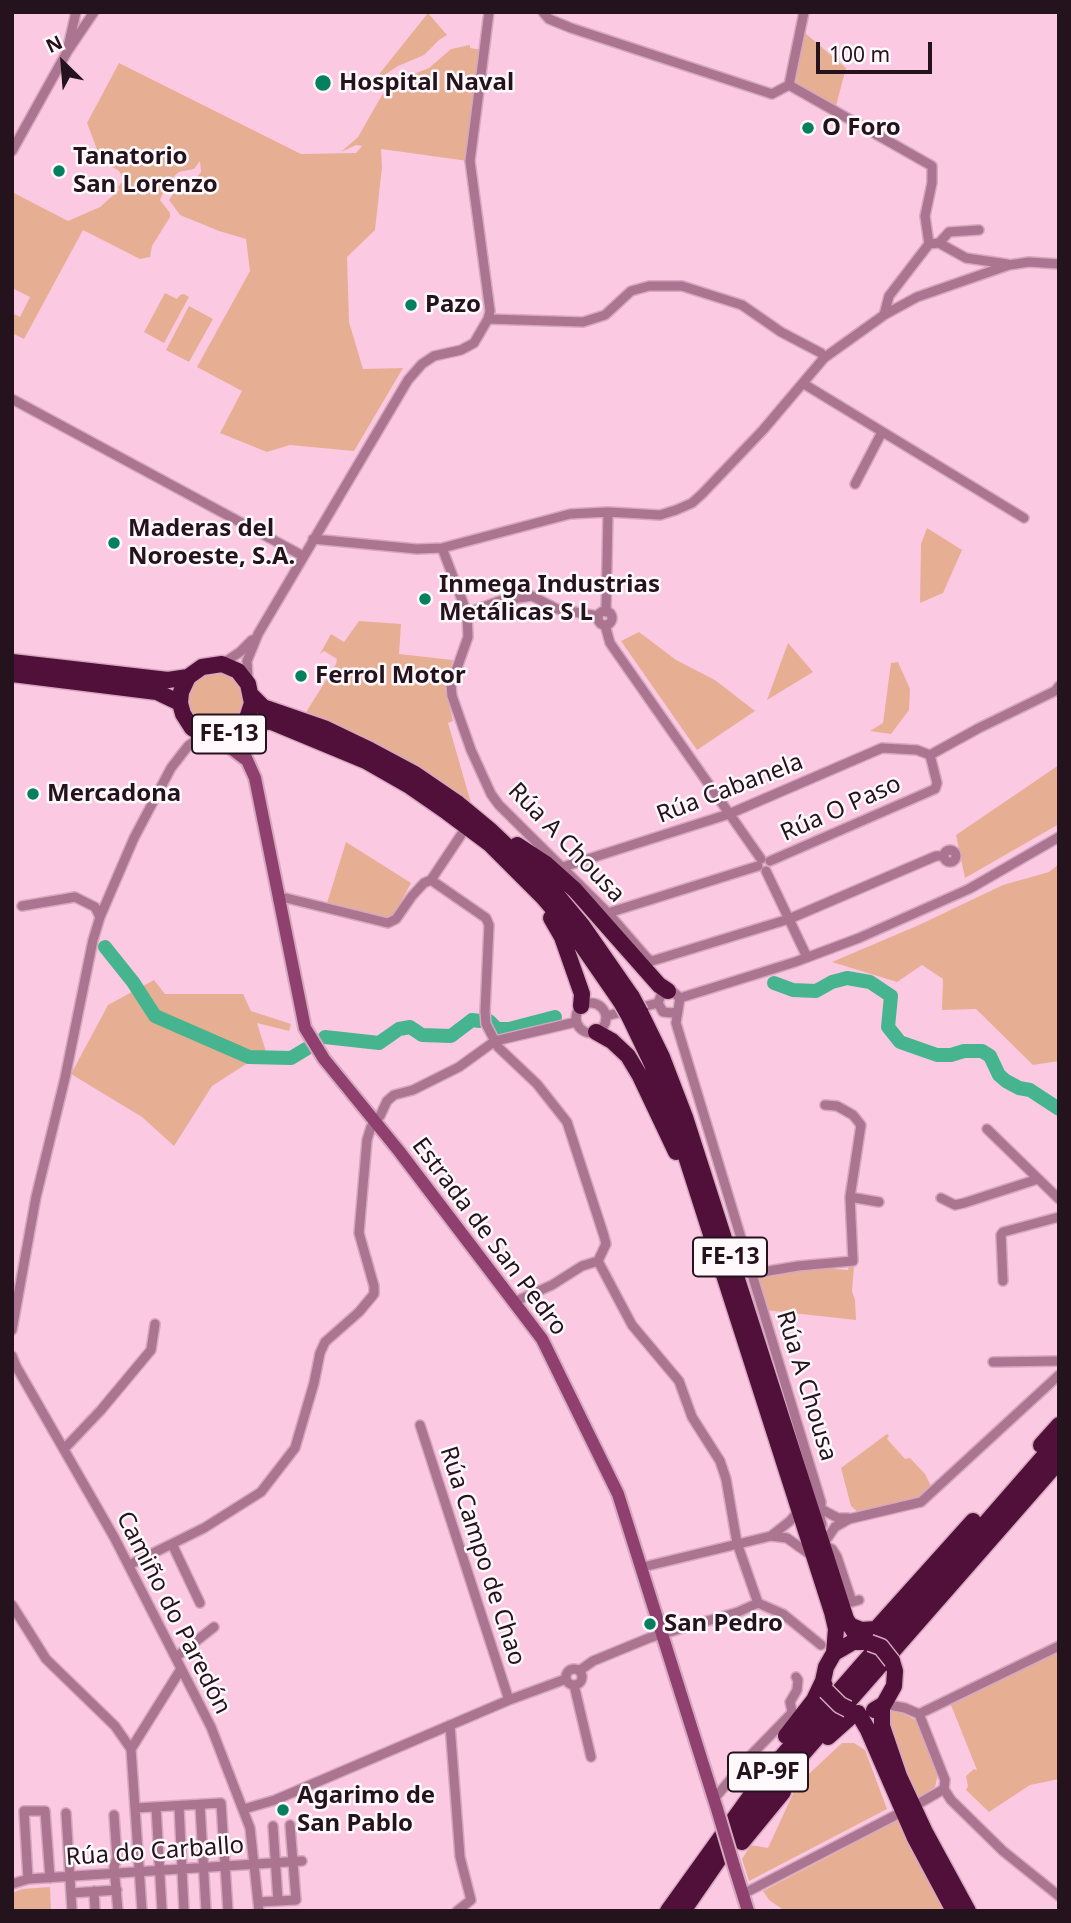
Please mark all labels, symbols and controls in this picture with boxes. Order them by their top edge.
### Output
north arrow [28,28,98,98]
scale bar [819,28,934,72]
text: N [42,29,67,59]
text: 100 m [829,40,890,68]
place label: Hospital Naval [339,69,514,97]
marker: Hospital Naval [313,73,333,93]
place label: O Foro [822,114,901,142]
marker: O Foro [800,120,816,136]
place label: Tanatorio San Lorenzo [73,143,218,199]
marker: Tanatorio San Lorenzo [51,163,67,179]
place label: Pazo [425,291,481,319]
marker: Pazo [403,297,419,313]
place label: Maderas del Noroeste, S.A. [128,515,295,571]
marker: Maderas del Noroeste, S.A. [106,535,122,551]
place label: Inmega Industrias Metálicas S L [439,571,660,627]
marker: Inmega Industrias Metálicas S L [417,591,433,607]
place label: Ferrol Motor [315,662,466,690]
marker: Ferrol Motor [293,668,309,684]
road number: FE-13 [192,714,266,754]
street label: Rúa Cabanela [653,748,807,830]
street label: Rúa O Paso [776,770,906,848]
street label: Rúa A Chousa [502,777,630,909]
place label: Mercadona [47,780,181,808]
marker: Mercadona [25,786,41,802]
street label: Estrada de San Pedro [405,1133,573,1341]
road number: FE-13 [693,1238,767,1276]
street label: Rúa A Chousa [770,1308,842,1464]
street label: Rúa Campo de Chao [433,1443,531,1669]
street label: Camiño do Paredón [109,1507,237,1719]
place label: San Pedro [664,1610,783,1638]
marker: San Pedro [642,1616,658,1632]
road number: AP-9F [728,1752,808,1792]
place label: Agarimo de San Pablo [297,1782,435,1838]
marker: Agarimo de San Pablo [275,1802,291,1818]
street label: Rúa do Carballo [65,1831,245,1873]

